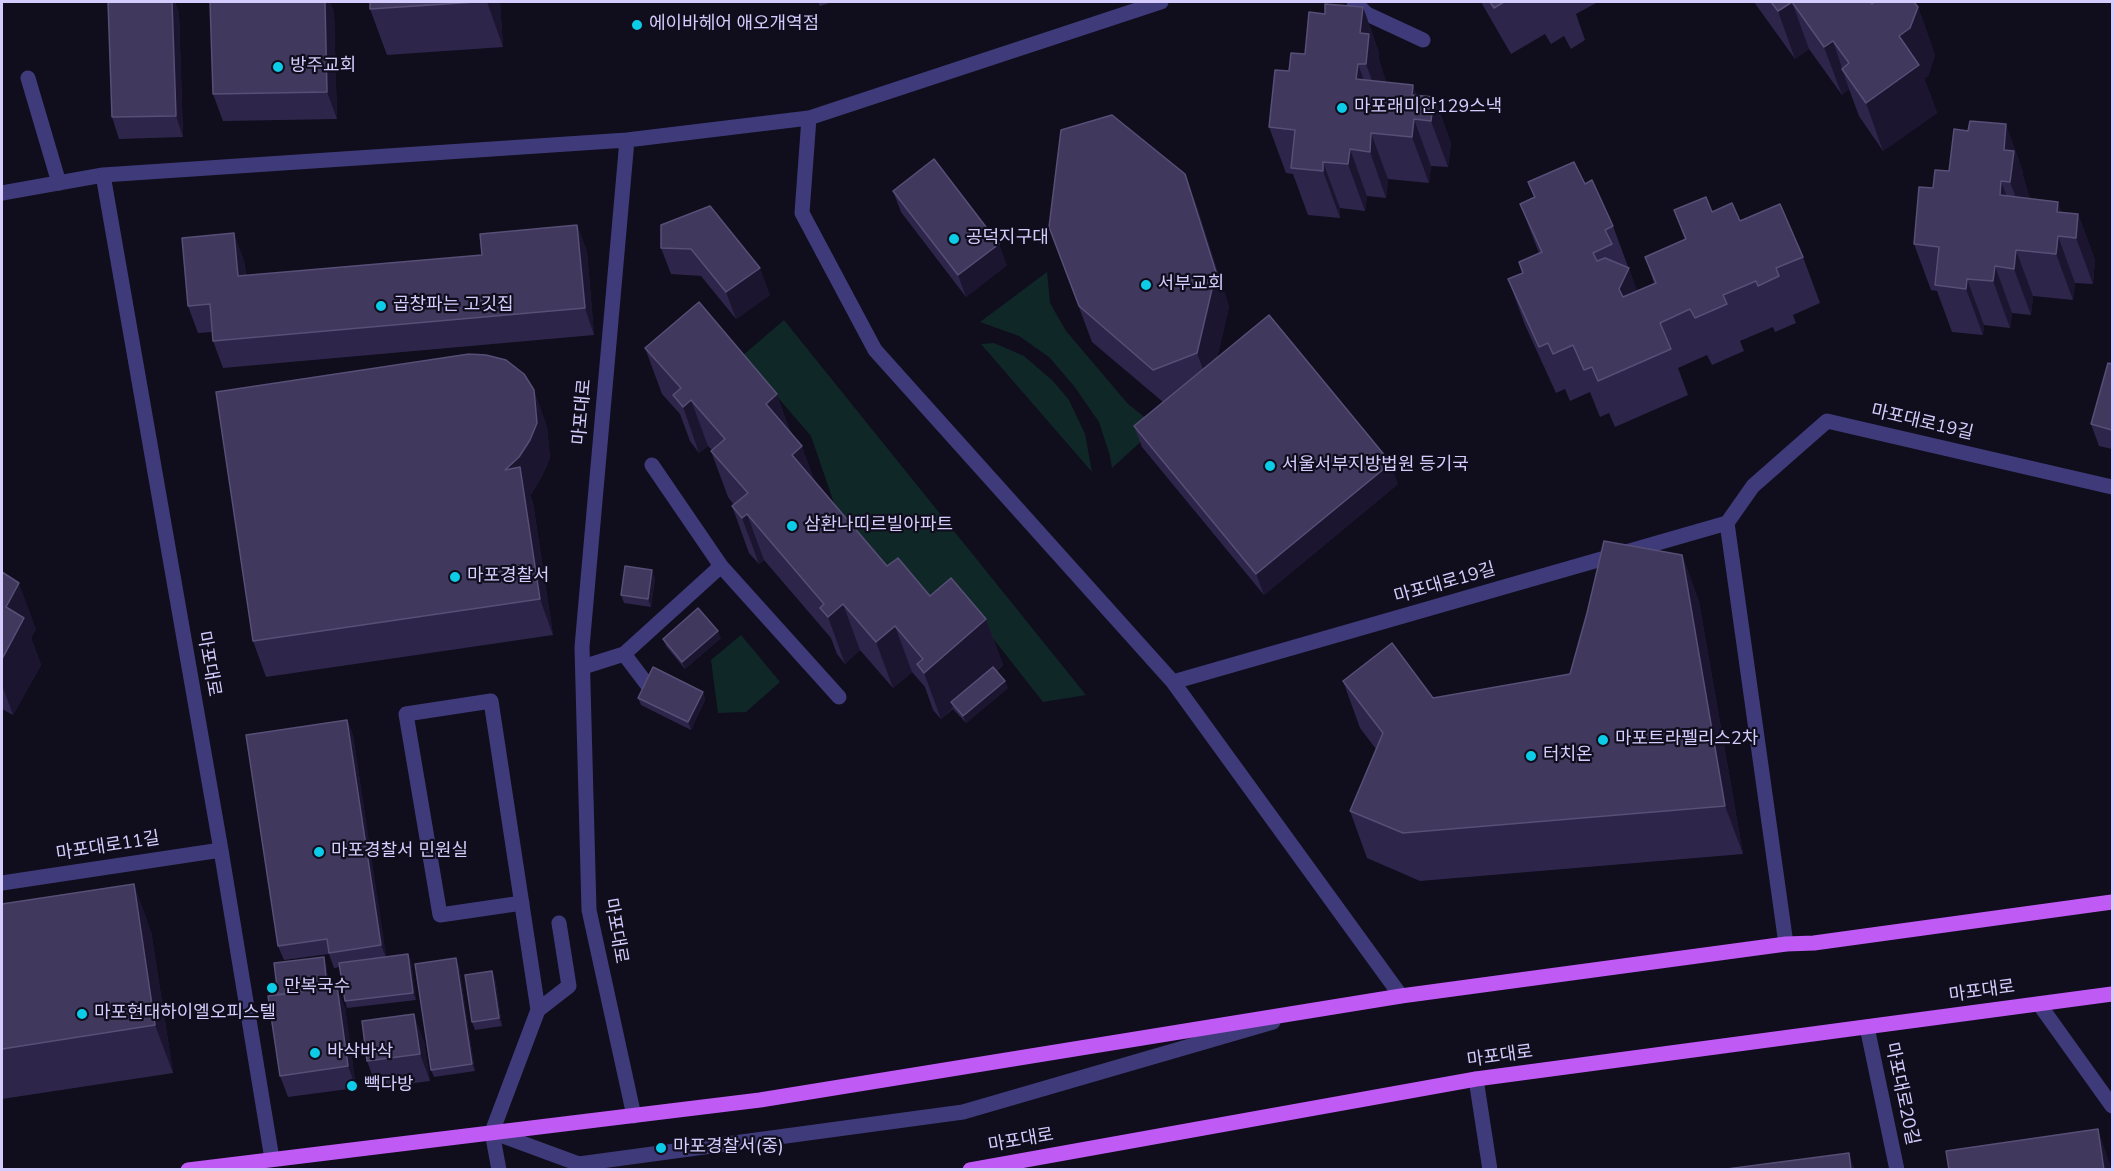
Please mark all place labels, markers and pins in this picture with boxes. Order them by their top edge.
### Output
place label: 에이바헤어 애오개역점 [649,14,819,36]
marker: 에이바헤어 애오개역점 [630,18,644,32]
place label: 방주교회 [290,56,356,78]
marker: 방주교회 [271,60,285,74]
place label: 마포래미안129스낵 [1354,97,1502,119]
marker: 마포래미안129스낵 [1335,101,1349,115]
place label: 공덕지구대 [966,228,1049,250]
marker: 공덕지구대 [947,232,961,246]
place label: 서부교회 [1158,274,1224,296]
marker: 서부교회 [1139,278,1153,292]
place label: 곱창파는 고깃집 [393,295,514,317]
marker: 곱창파는 고깃집 [374,299,388,313]
place label: 서울서부지방법원 등기국 [1282,455,1469,477]
marker: 서울서부지방법원 등기국 [1263,459,1277,473]
place label: 삼환나띠르빌아파트 [804,515,953,537]
marker: 삼환나띠르빌아파트 [785,519,799,533]
place label: 마포경찰서 [467,566,550,588]
marker: 마포경찰서 [448,570,462,584]
place label: 마포트라펠리스2차 [1615,729,1758,751]
marker: 마포트라펠리스2차 [1596,733,1610,747]
place label: 터치온 [1543,745,1593,767]
marker: 터치온 [1524,749,1538,763]
place label: 마포경찰서 민원실 [331,841,468,863]
marker: 마포경찰서 민원실 [312,845,326,859]
place label: 만복국수 [284,977,350,999]
marker: 만복국수 [265,981,279,995]
place label: 마포현대하이엘오피스텔 [94,1003,276,1025]
marker: 마포현대하이엘오피스텔 [75,1007,89,1021]
place label: 바삭바삭 [327,1042,393,1064]
marker: 바삭바삭 [308,1046,322,1060]
place label: 빽다방 [364,1075,414,1097]
marker: 빽다방 [345,1079,359,1093]
place label: 마포경찰서(중) [673,1137,784,1159]
marker: 마포경찰서(중) [654,1141,668,1155]

